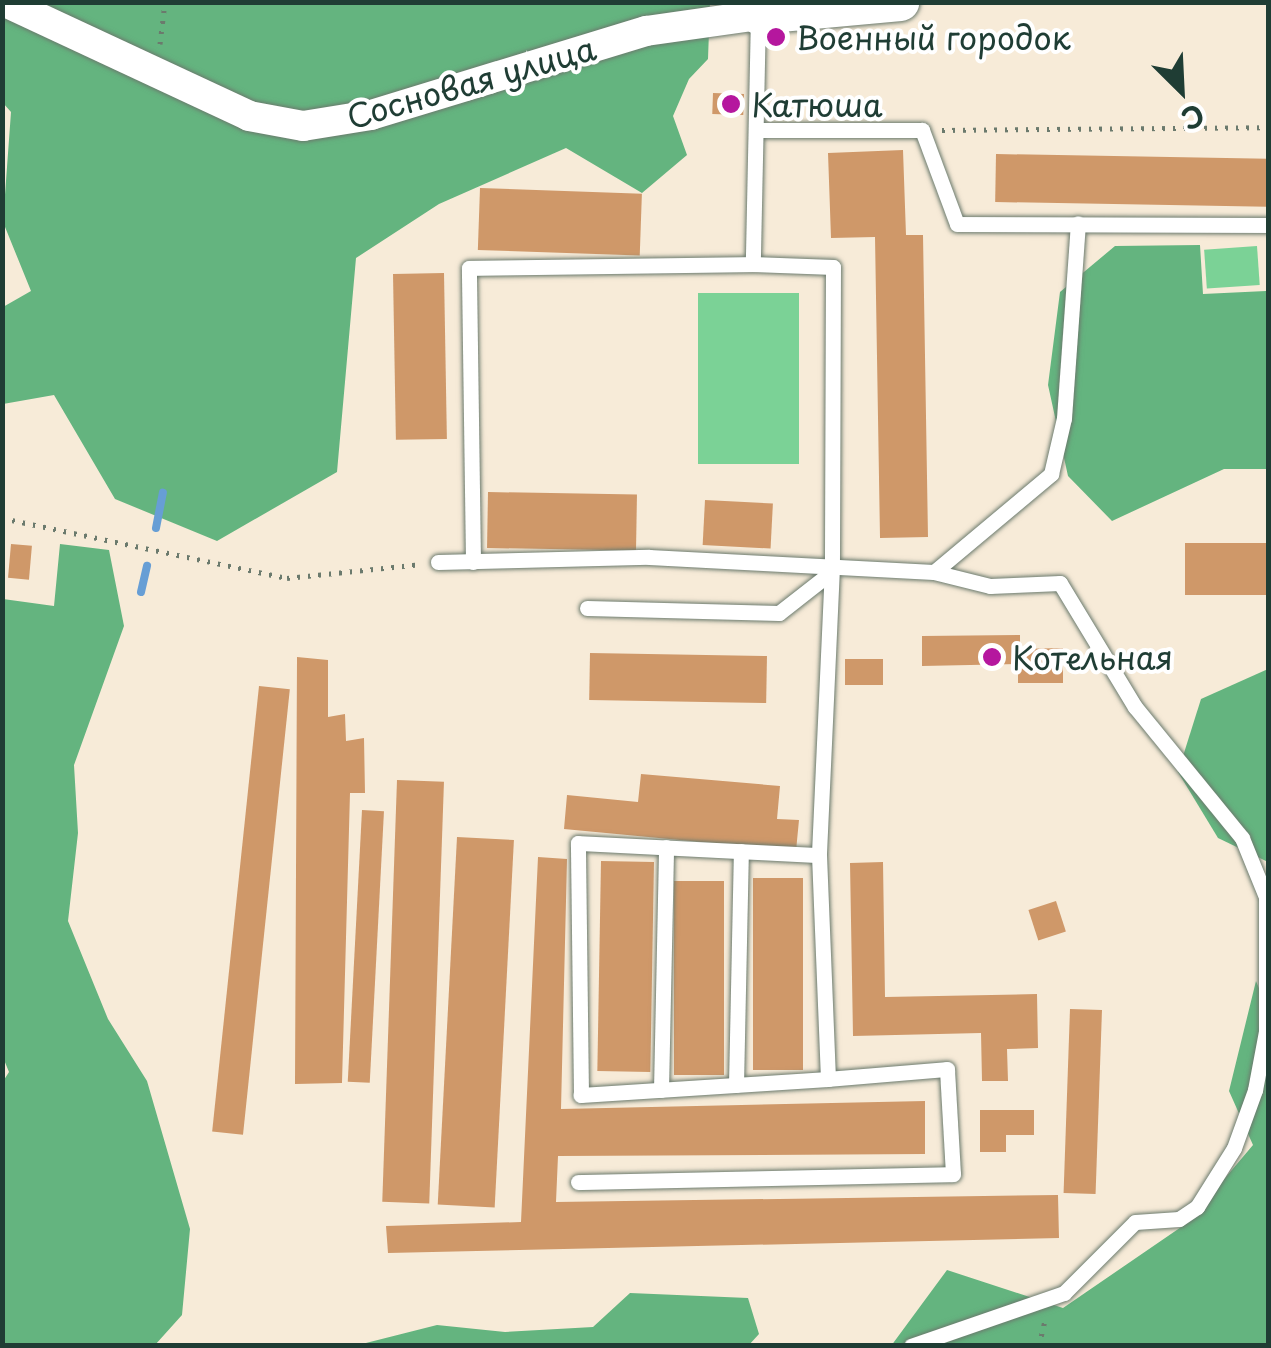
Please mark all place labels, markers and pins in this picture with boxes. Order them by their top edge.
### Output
place label: Военный городок [796,18,1071,56]
marker: Военный городок [765,26,787,48]
place label: Катюша [751,85,883,123]
marker: Катюша [720,93,742,115]
place label: Котельная [1012,638,1173,676]
marker: Котельная [981,646,1003,668]

